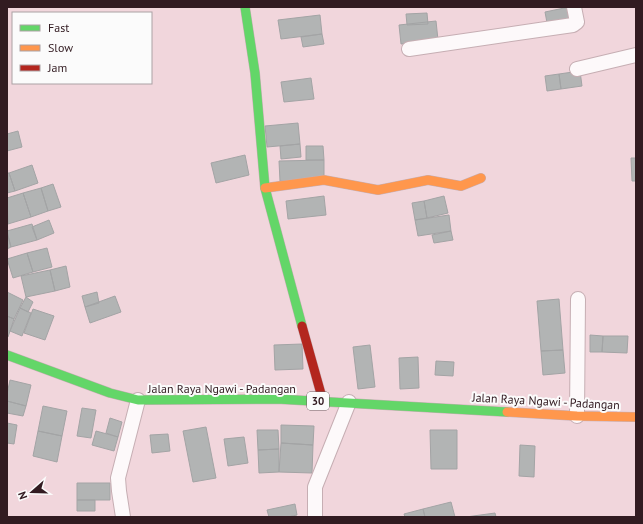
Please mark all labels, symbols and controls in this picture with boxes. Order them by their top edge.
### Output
legend [12,12,152,84]
text: Fast [48,20,69,35]
text: Slow [48,40,73,55]
text: Jam [47,60,67,75]
street label: Jalan Raya Ngawi - Padangan [147,381,296,396]
street label: Jalan Raya Ngawi - Padangan [471,390,620,412]
road number: 30 [307,392,329,410]
north arrow [12,472,52,512]
text: N [15,490,30,501]

